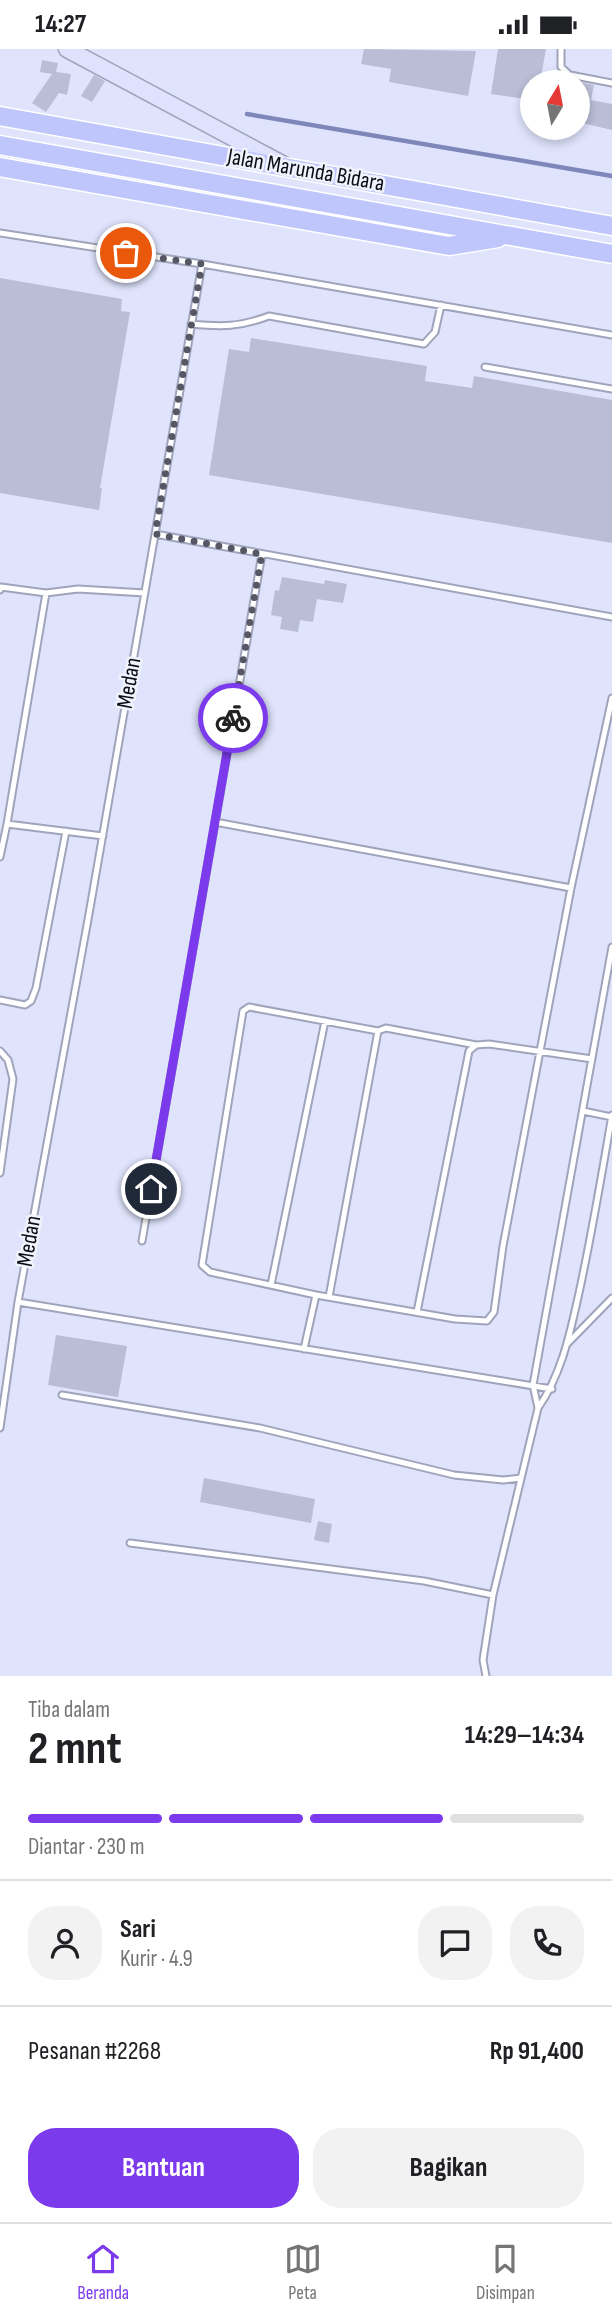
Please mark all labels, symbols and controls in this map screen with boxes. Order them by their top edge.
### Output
text: 14:27 [35,9,86,40]
north arrow [520,70,590,140]
map controls [520,70,590,140]
street label: Jalan Marunda Bidara [224,142,387,198]
pin [96,223,156,283]
icon: bag [107,234,145,272]
street label: Medan [111,655,147,711]
courier [198,683,268,753]
icon: bike [214,699,252,737]
pin [121,1159,181,1219]
icon: home [132,1170,170,1208]
street label: Medan [11,1213,47,1269]
text: Tiba dalam [28,1696,110,1724]
text: 14:29–14:34 [465,1720,584,1751]
text: 2 mnt [28,1722,122,1777]
text: Diantar · 230 m [28,1833,145,1861]
button: person [28,1906,102,1980]
button: chat [418,1906,492,1980]
button: phone [510,1906,584,1980]
text: Sari [120,1914,156,1945]
text: Kurir · 4.9 [120,1945,193,1973]
text: Pesanan #2268 [28,2036,161,2067]
text: Rp 91,400 [490,2036,584,2067]
button: Bantuan [28,2128,299,2208]
button: Bagikan [313,2128,584,2208]
tab: Beranda [77,2240,129,2305]
tab: Peta [284,2240,322,2305]
tab: Disimpan [476,2240,535,2305]

